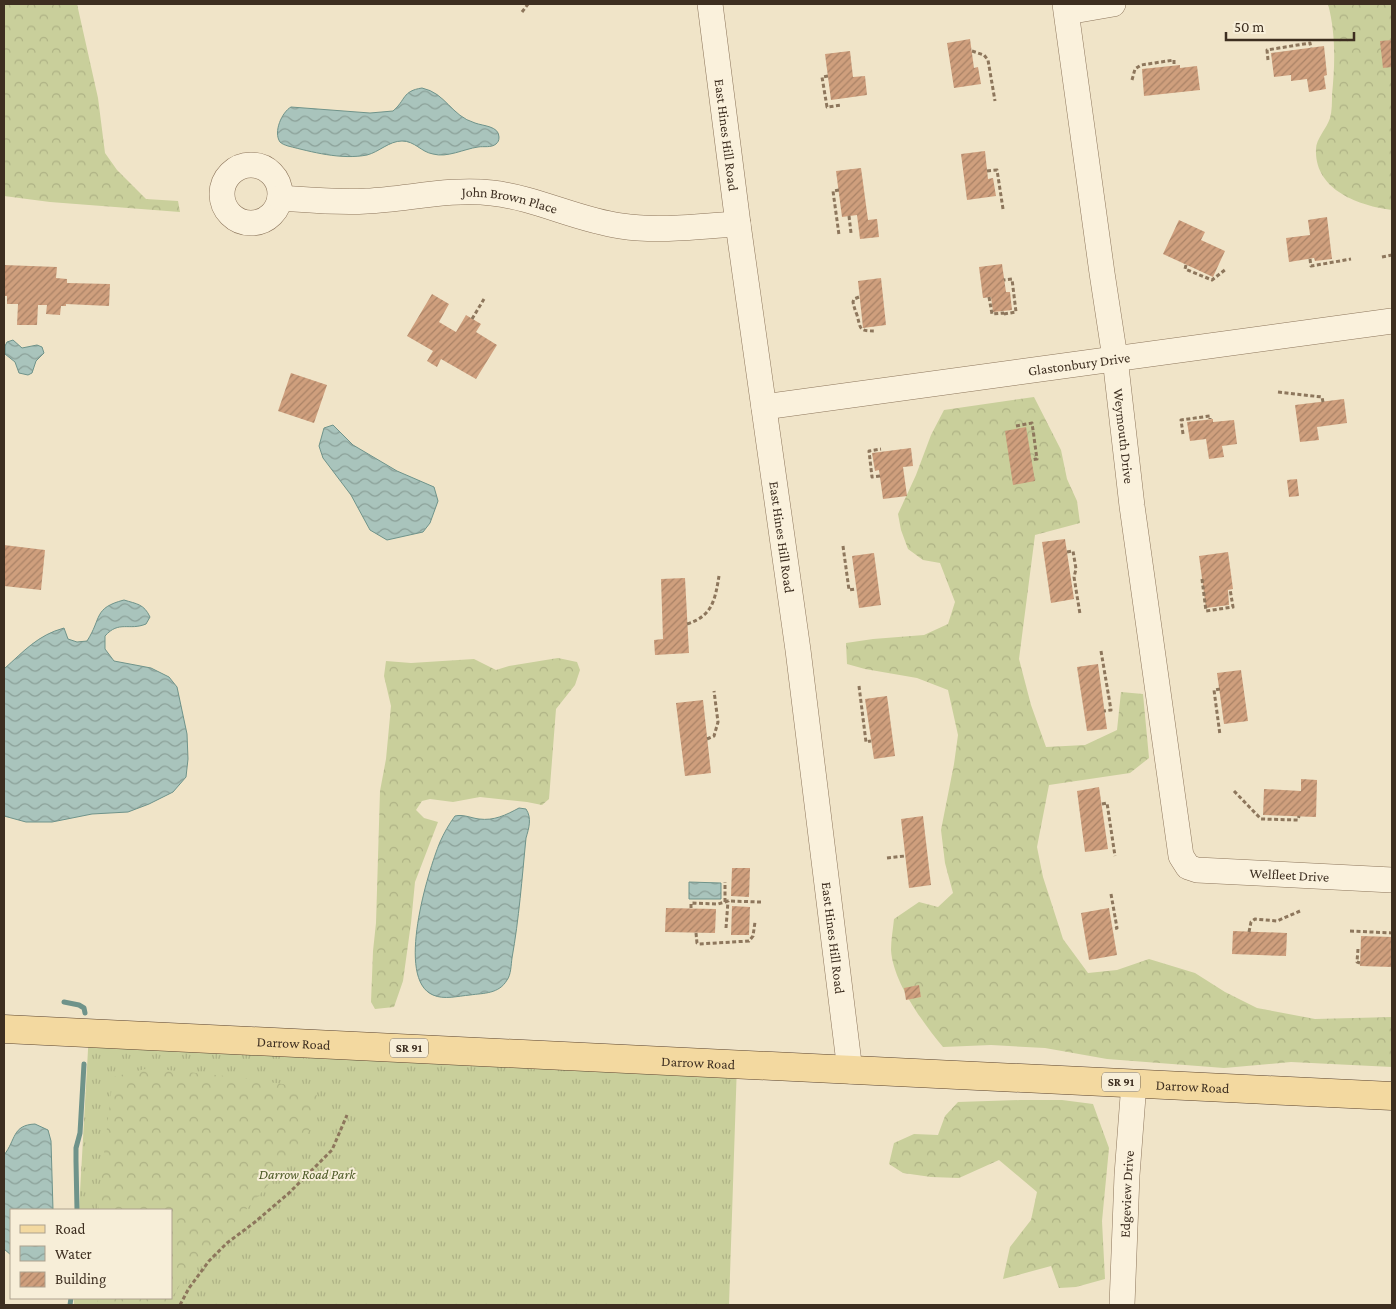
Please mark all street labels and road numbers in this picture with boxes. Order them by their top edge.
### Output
street label: East Hines Hill Road [712,78,742,193]
street label: John Brown Place [459,184,560,217]
street label: Glastonbury Drive [1027,349,1131,379]
street label: Weymouth Drive [1111,387,1137,484]
street label: East Hines Hill Road [766,480,798,595]
street label: Welfleet Drive [1249,865,1330,885]
street label: East Hines Hill Road [819,881,848,995]
street label: Darrow Road [256,1033,331,1053]
road number: SR 91 [390,1038,428,1058]
street label: Darrow Road [661,1053,736,1072]
road number: SR 91 [1102,1072,1140,1092]
street label: Darrow Road [1155,1077,1230,1096]
street label: Edgeview Drive [1117,1150,1137,1238]

